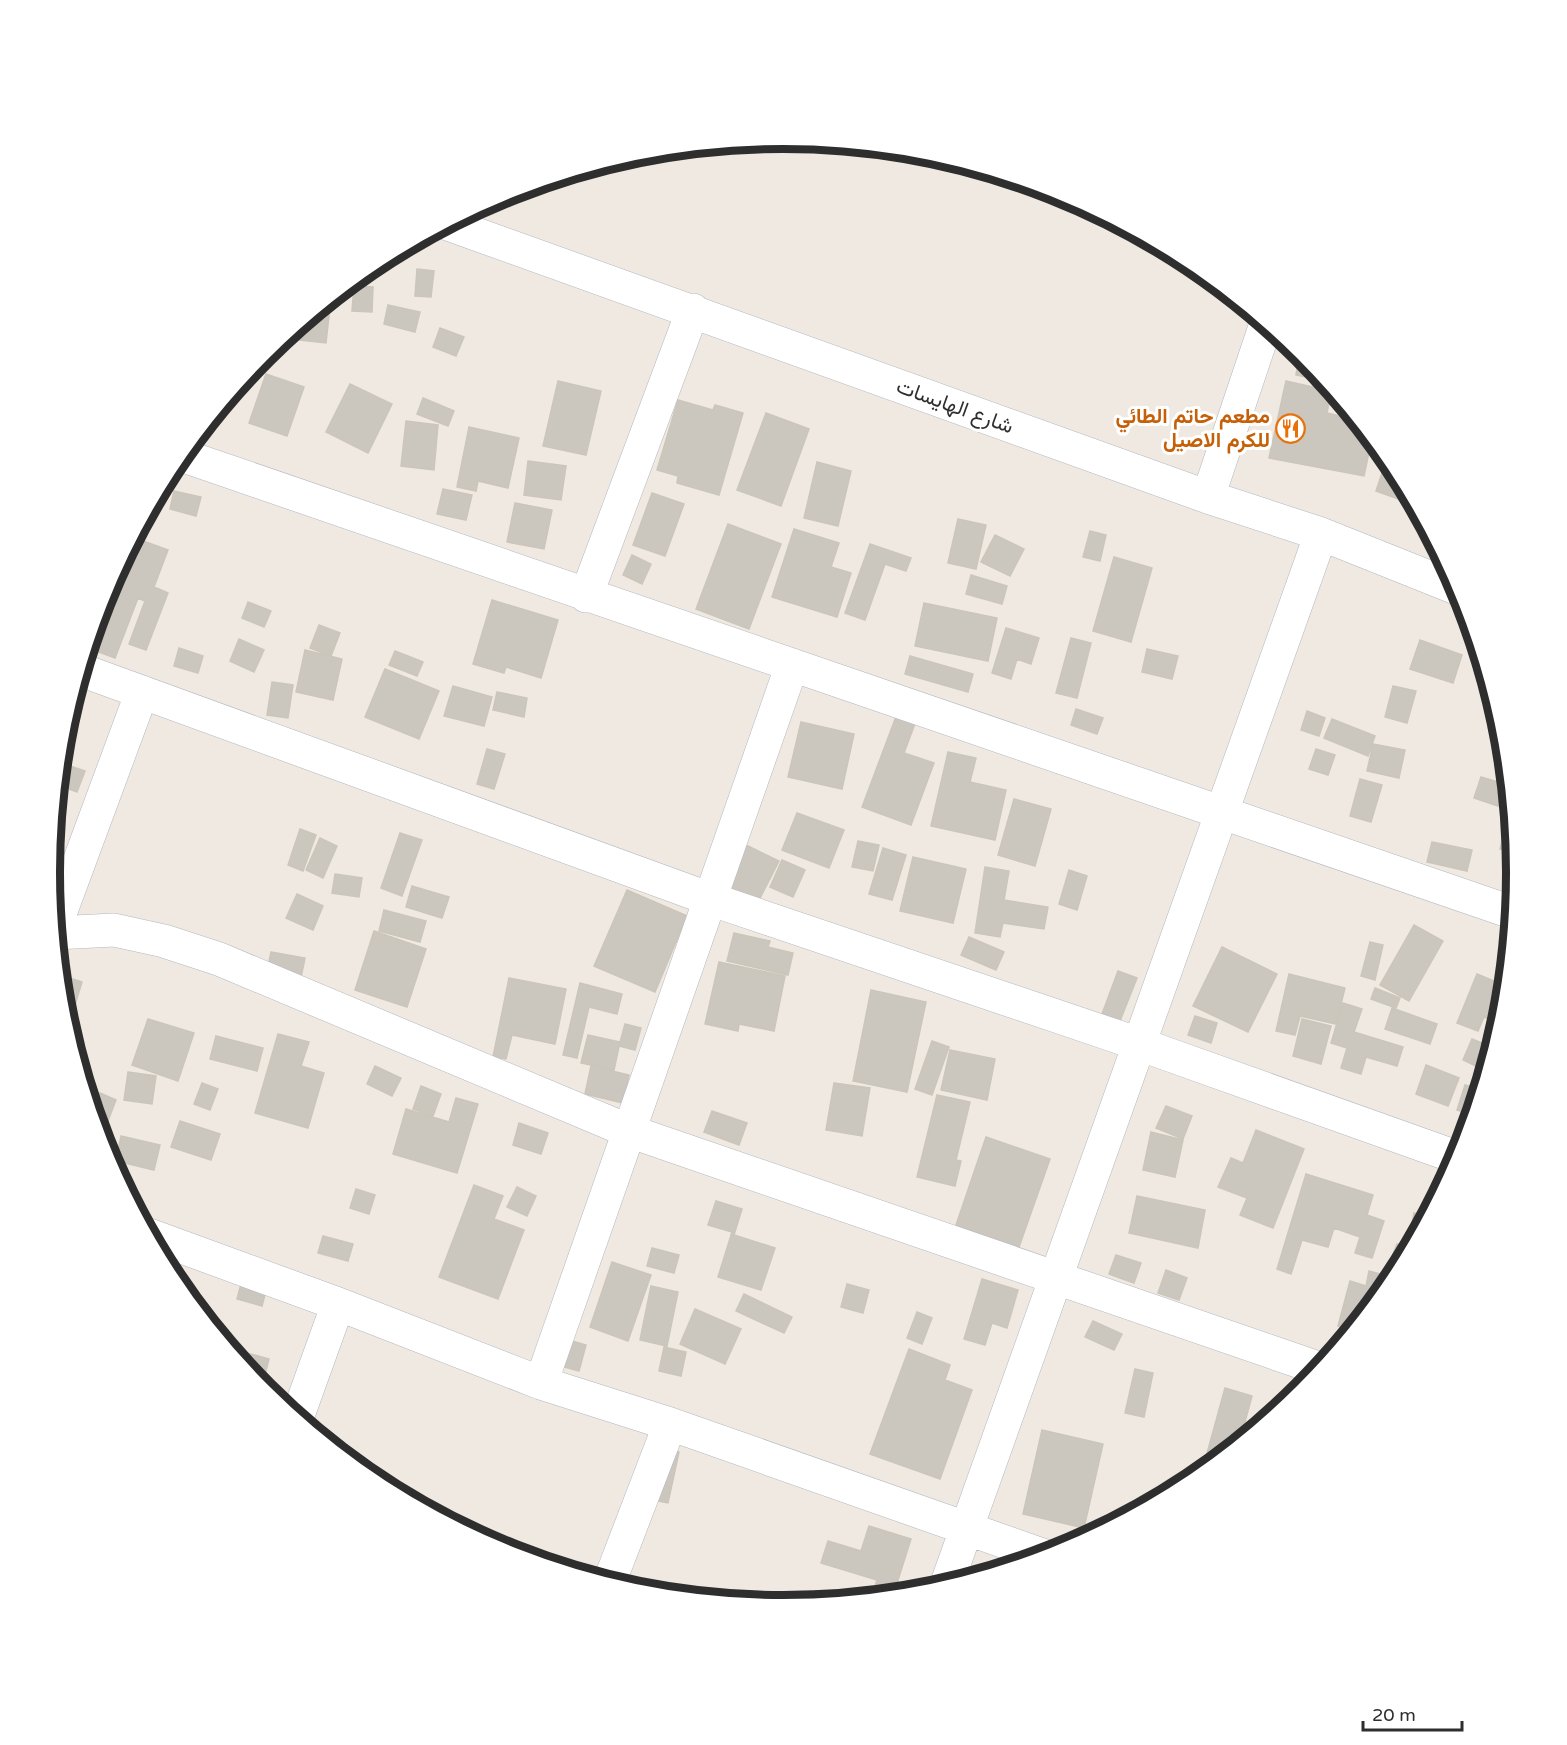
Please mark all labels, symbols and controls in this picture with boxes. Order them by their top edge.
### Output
street label: شارع الهايسات [893,374,1017,440]
place label: مطعم حاتم الطائي للكرم الاصيل [1116,404,1270,454]
restaurant icon: مطعم حاتم الطائي للكرم الاصيل [1275,412,1307,444]
scale bar [1363,1694,1462,1732]
text: 20 m [1372,1704,1416,1726]

